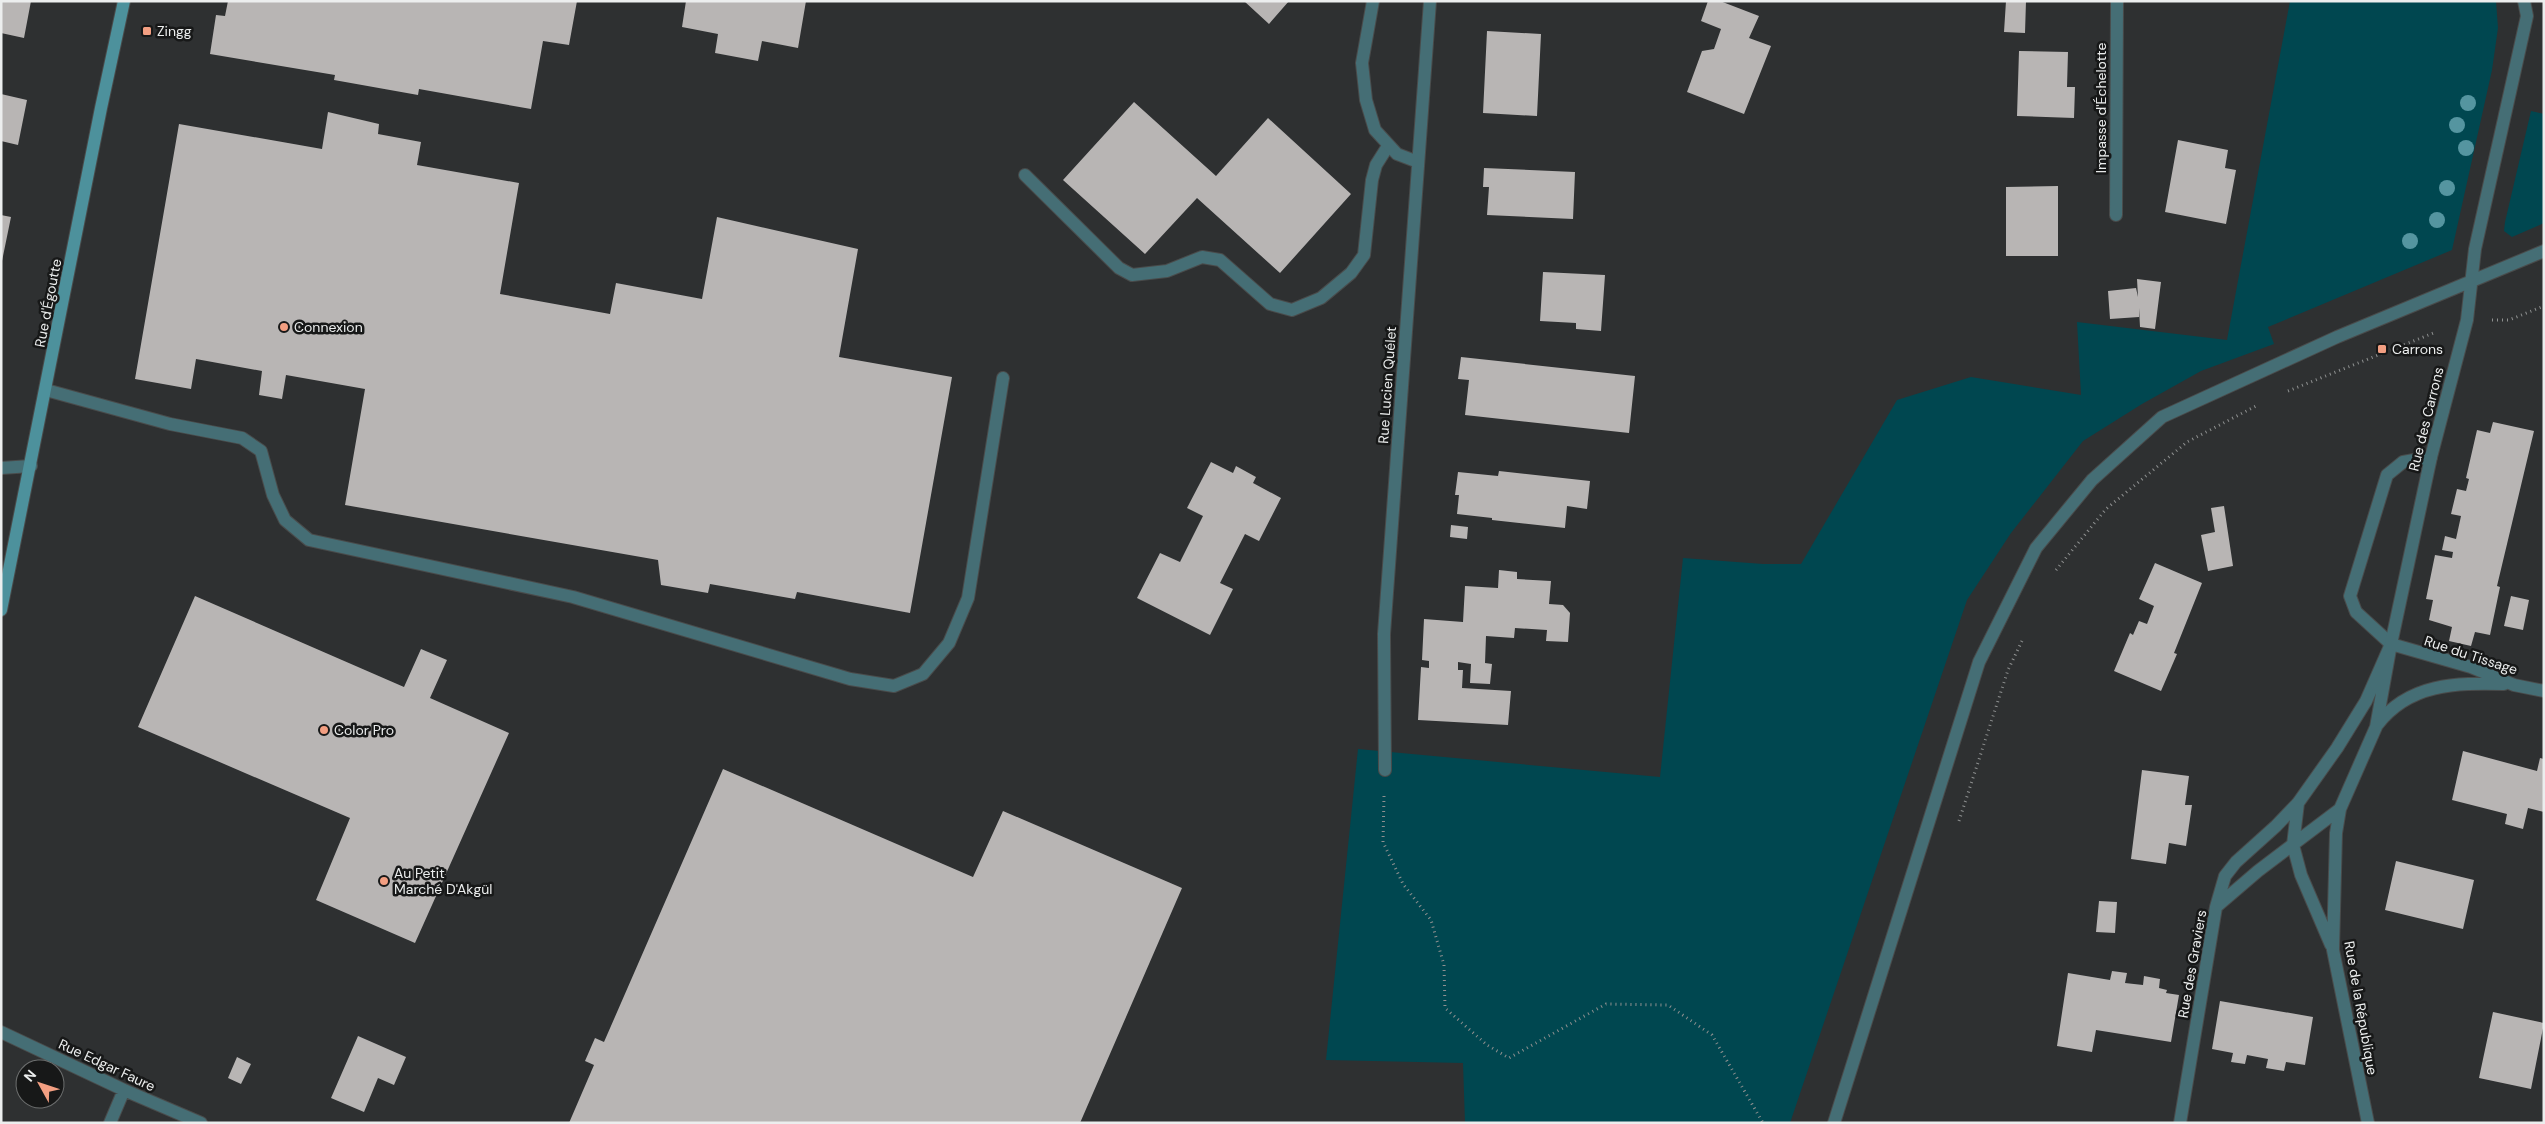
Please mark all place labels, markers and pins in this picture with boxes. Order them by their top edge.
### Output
place label: Zingg [157,22,192,40]
marker: Zingg [141,25,153,37]
place label: Connexion [294,318,363,336]
marker: Connexion [278,321,290,333]
place label: Carrons [2392,340,2443,358]
marker: Carrons [2376,343,2388,355]
place label: Color Pro [334,721,394,739]
marker: Color Pro [318,724,330,736]
place label: Au Petit Marché D'Akgül [394,864,492,898]
marker: Au Petit Marché D'Akgül [378,875,390,887]

